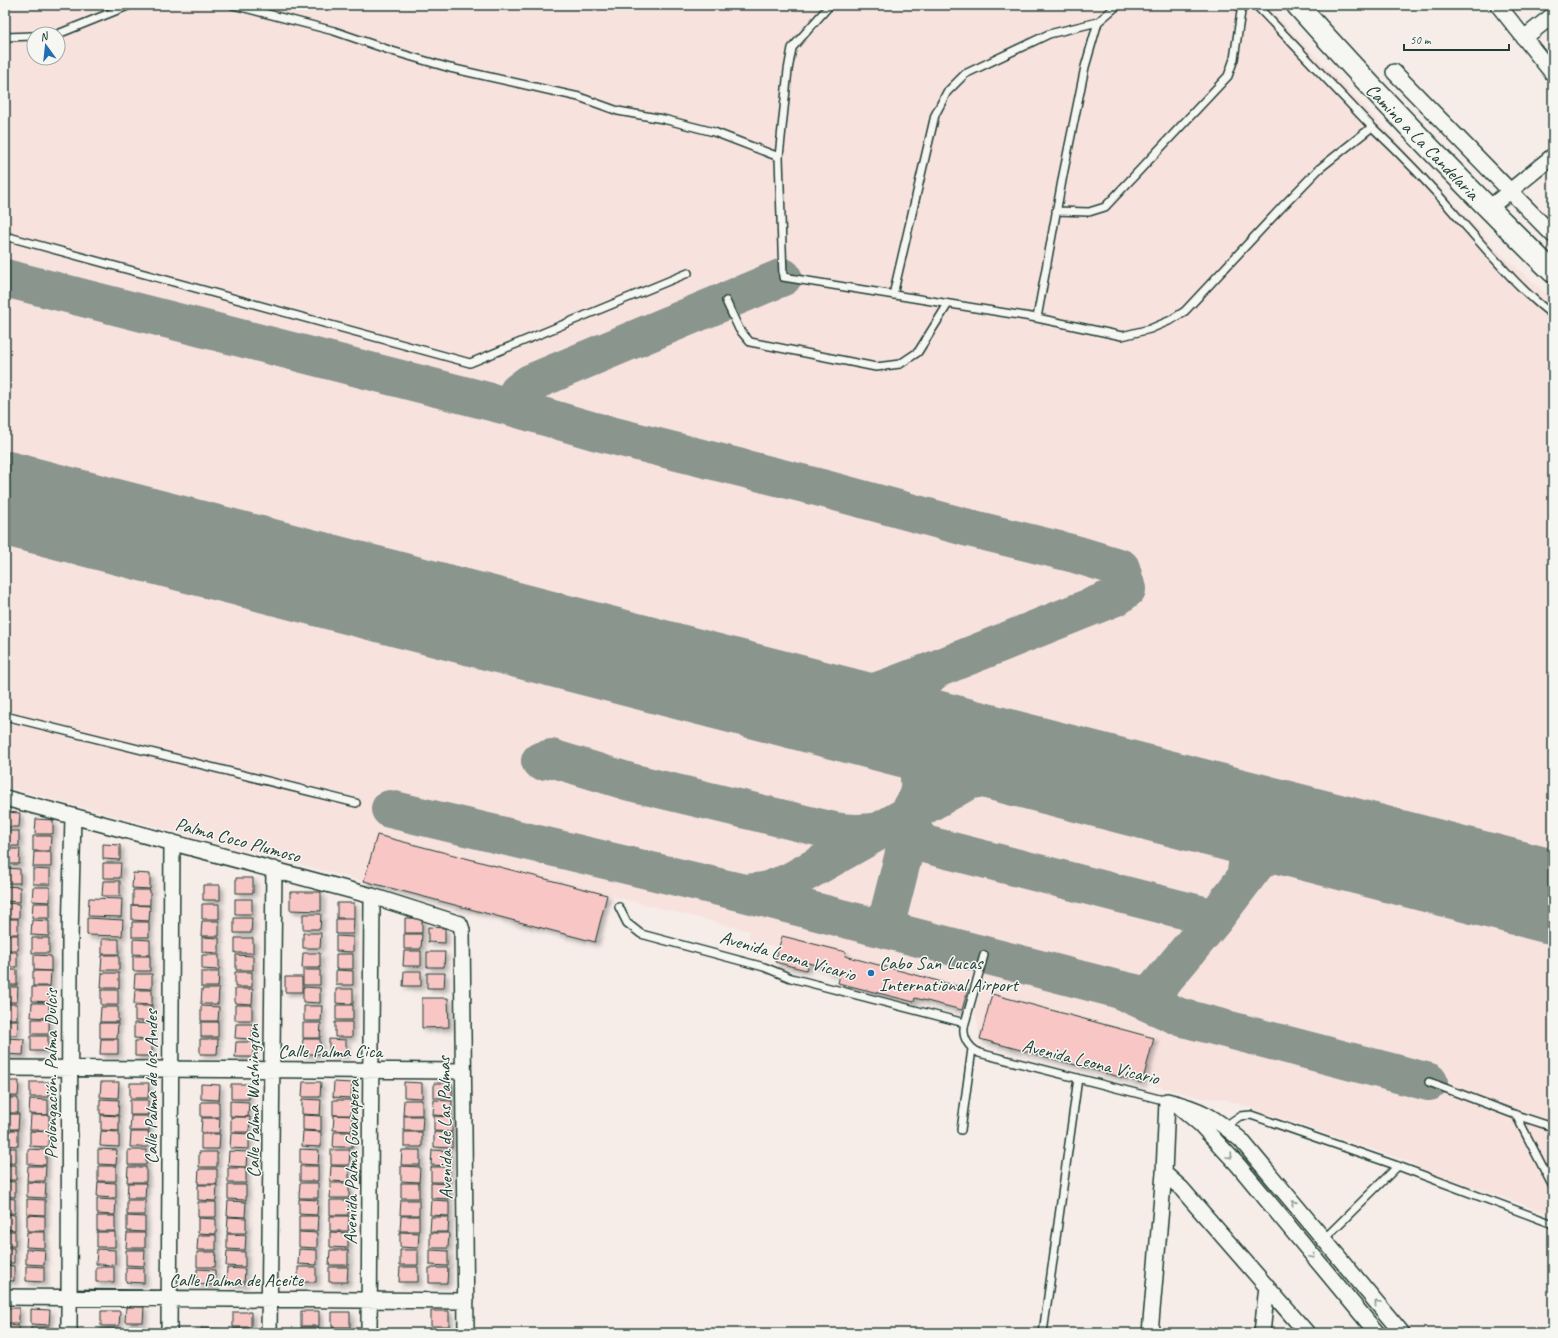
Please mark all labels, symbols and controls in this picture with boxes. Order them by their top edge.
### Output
north arrow [26,26,66,66]
scale bar [1404,26,1509,52]
text: N [38,28,51,44]
text: 50 m [1410,32,1432,48]
street label: Camino a La Candelaria [1360,78,1485,206]
street label: Palma Coco Plumoso [173,812,304,869]
street label: Avenida Leona Vicario [717,925,860,987]
place label: Cabo San Lucas International Airport [879,951,1020,997]
marker: Cabo San Lucas International Airport [866,968,876,978]
street label: Prolongación. Palma Dulcis [39,987,63,1159]
street label: Calle Palma de los Andes [139,1007,163,1164]
street label: Calle Palma Washington [241,1024,265,1178]
street label: Avenida Leona Vicario [1020,1033,1163,1091]
street label: Calle Palma Cica [278,1039,384,1063]
street label: Avenida de Las Palmas [432,1055,458,1200]
street label: Avenida Palma Guarapera [339,1078,365,1245]
one-way arrow [1225,1151,1233,1159]
one-way arrow [1292,1200,1299,1208]
one-way arrow [1309,1251,1316,1258]
street label: Calle Palma de Aceite [169,1268,305,1292]
one-way arrow [1375,1300,1382,1308]

